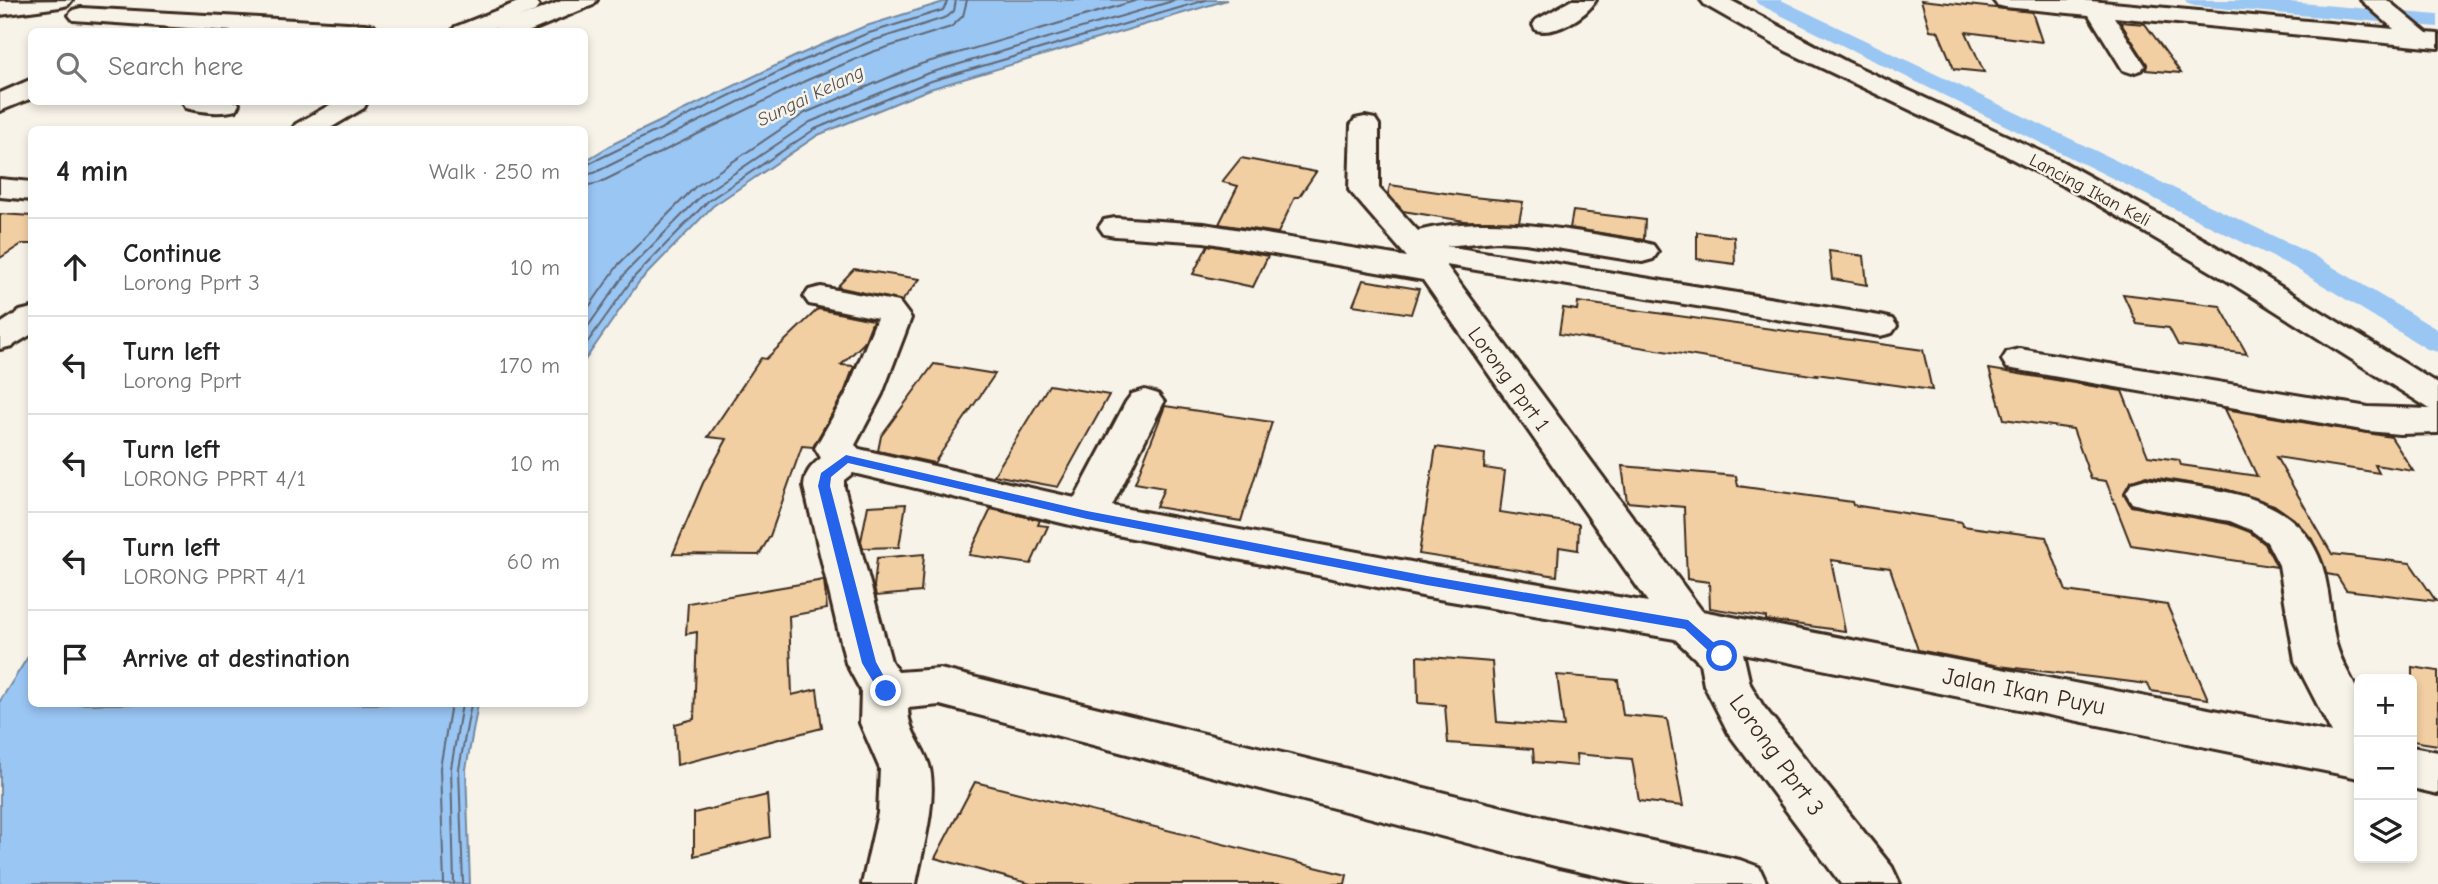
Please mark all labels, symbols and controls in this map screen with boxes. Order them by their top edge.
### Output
search box [28,28,588,105]
icon: search [52,48,90,86]
text: Search here [108,52,243,82]
water label: Sungai Kelang [754,61,867,131]
street label: Lancing Ikan Keli [2026,150,2154,231]
text: 4 min [56,154,128,189]
text: Walk · 250 m [429,158,560,185]
text: Continue [123,239,221,269]
icon: ahead [56,248,94,286]
text: 10 m [510,254,560,281]
text: Lorong Pprt 3 [123,269,260,296]
street label: Lorong Pprt 1 [1463,322,1555,436]
text: Turn left [123,337,220,367]
icon: left [56,346,94,384]
text: 170 m [499,352,560,379]
text: Lorong Pprt [123,367,241,394]
text: Turn left [123,435,220,465]
icon: left [56,444,94,482]
text: 10 m [510,450,560,477]
text: LORONG PPRT 4/1 [123,465,306,492]
text: Turn left [123,533,220,563]
icon: left [56,542,94,580]
text: 60 m [507,548,560,575]
text: LORONG PPRT 4/1 [123,563,306,590]
icon: arrive [56,640,94,678]
route start [1706,640,1737,671]
text: Arrive at destination [123,644,350,674]
street label: Jalan Ikan Puyu [1940,661,2108,721]
map controls [2354,674,2417,863]
button: + [2354,674,2417,737]
route end [870,675,901,706]
street label: Lorong Pprt 3 [1724,689,1830,821]
button: − [2354,737,2417,800]
button: layers [2354,800,2417,863]

